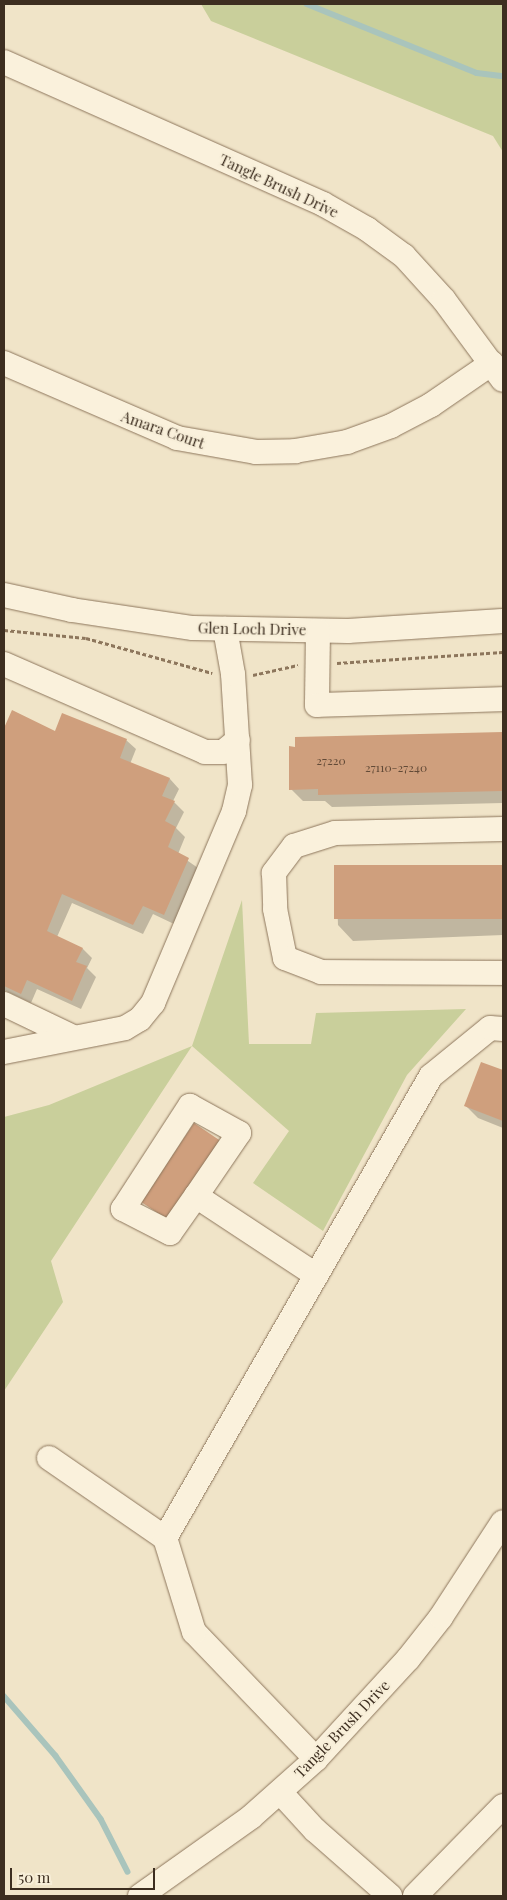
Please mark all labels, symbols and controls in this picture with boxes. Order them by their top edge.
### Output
street label: Tangle Brush Drive [217,151,341,221]
street label: Amara Court [119,407,207,453]
street label: Glen Loch Drive [198,619,306,639]
house number: 27220 [316,754,346,768]
house number: 27110-27240 [365,761,427,775]
street label: Tangle Brush Drive [291,1676,393,1782]
scale bar [12,1858,158,1890]
text: 50 m [18,1867,50,1887]

